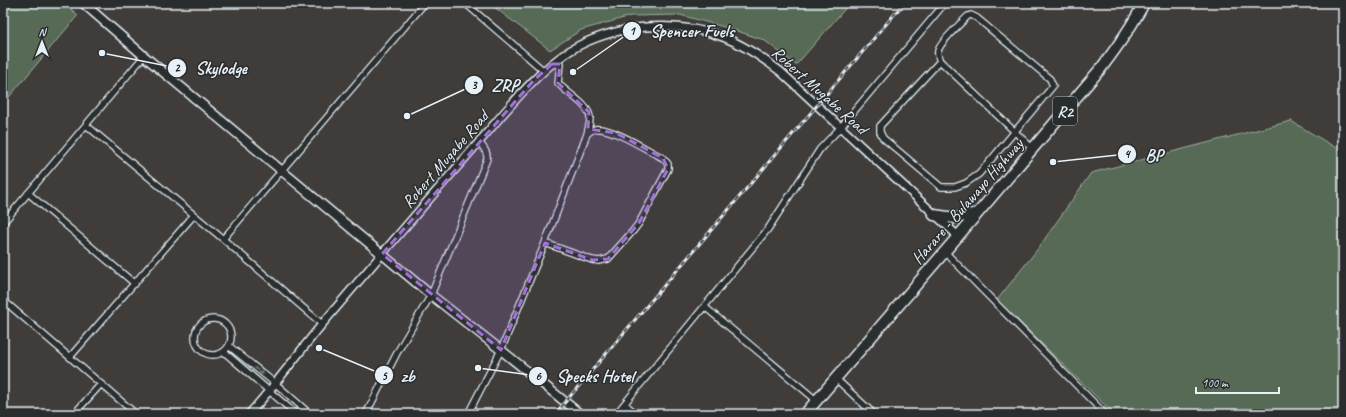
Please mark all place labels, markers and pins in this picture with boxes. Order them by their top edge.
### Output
callout: Spencer Fuels [622,16,742,46]
callout: Skylodge [167,53,255,83]
callout: ZRP [464,70,527,100]
callout: BP [1117,139,1170,169]
callout: zb [374,360,423,390]
callout: Specks Hotel [528,361,641,391]

